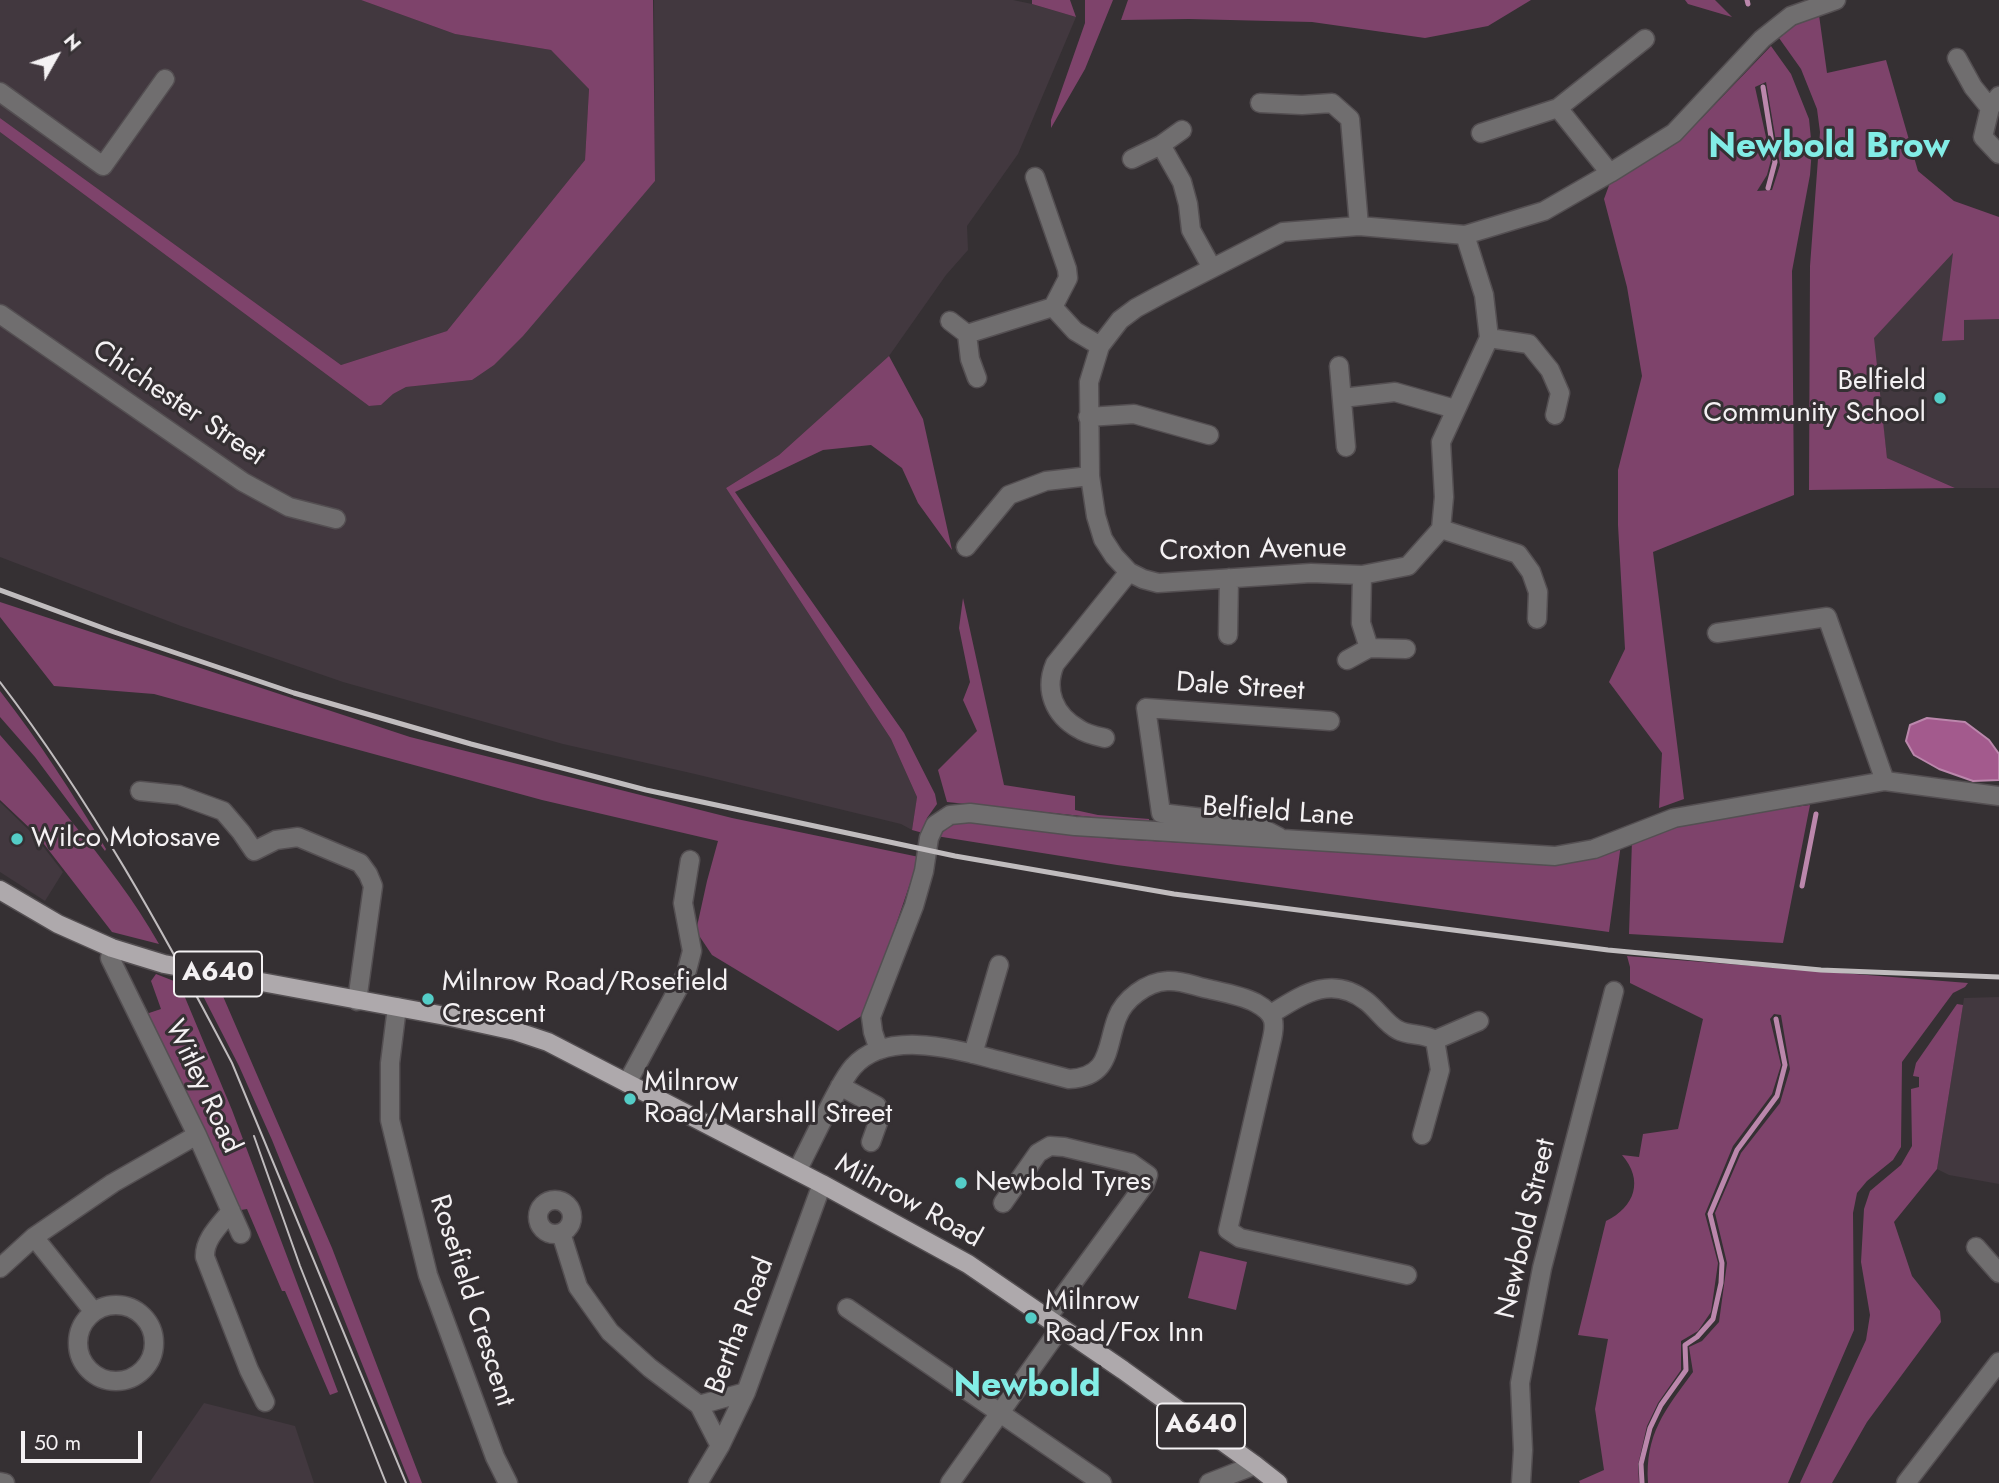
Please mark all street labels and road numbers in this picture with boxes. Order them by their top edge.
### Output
street label: Chichester Street [85,334,271,474]
street label: Croxton Avenue [1159,533,1347,569]
street label: Dale Street [1175,667,1305,709]
street label: Belfield Lane [1201,791,1355,835]
road number: A640 [174,951,262,996]
street label: Witley Road [156,1015,248,1159]
street label: Newbold Street [1490,1136,1564,1322]
street label: Milnrow Road [829,1148,987,1256]
street label: Rosefield Crescent [421,1191,521,1411]
street label: Bertha Road [700,1253,782,1399]
road number: A640 [1157,1404,1245,1448]

